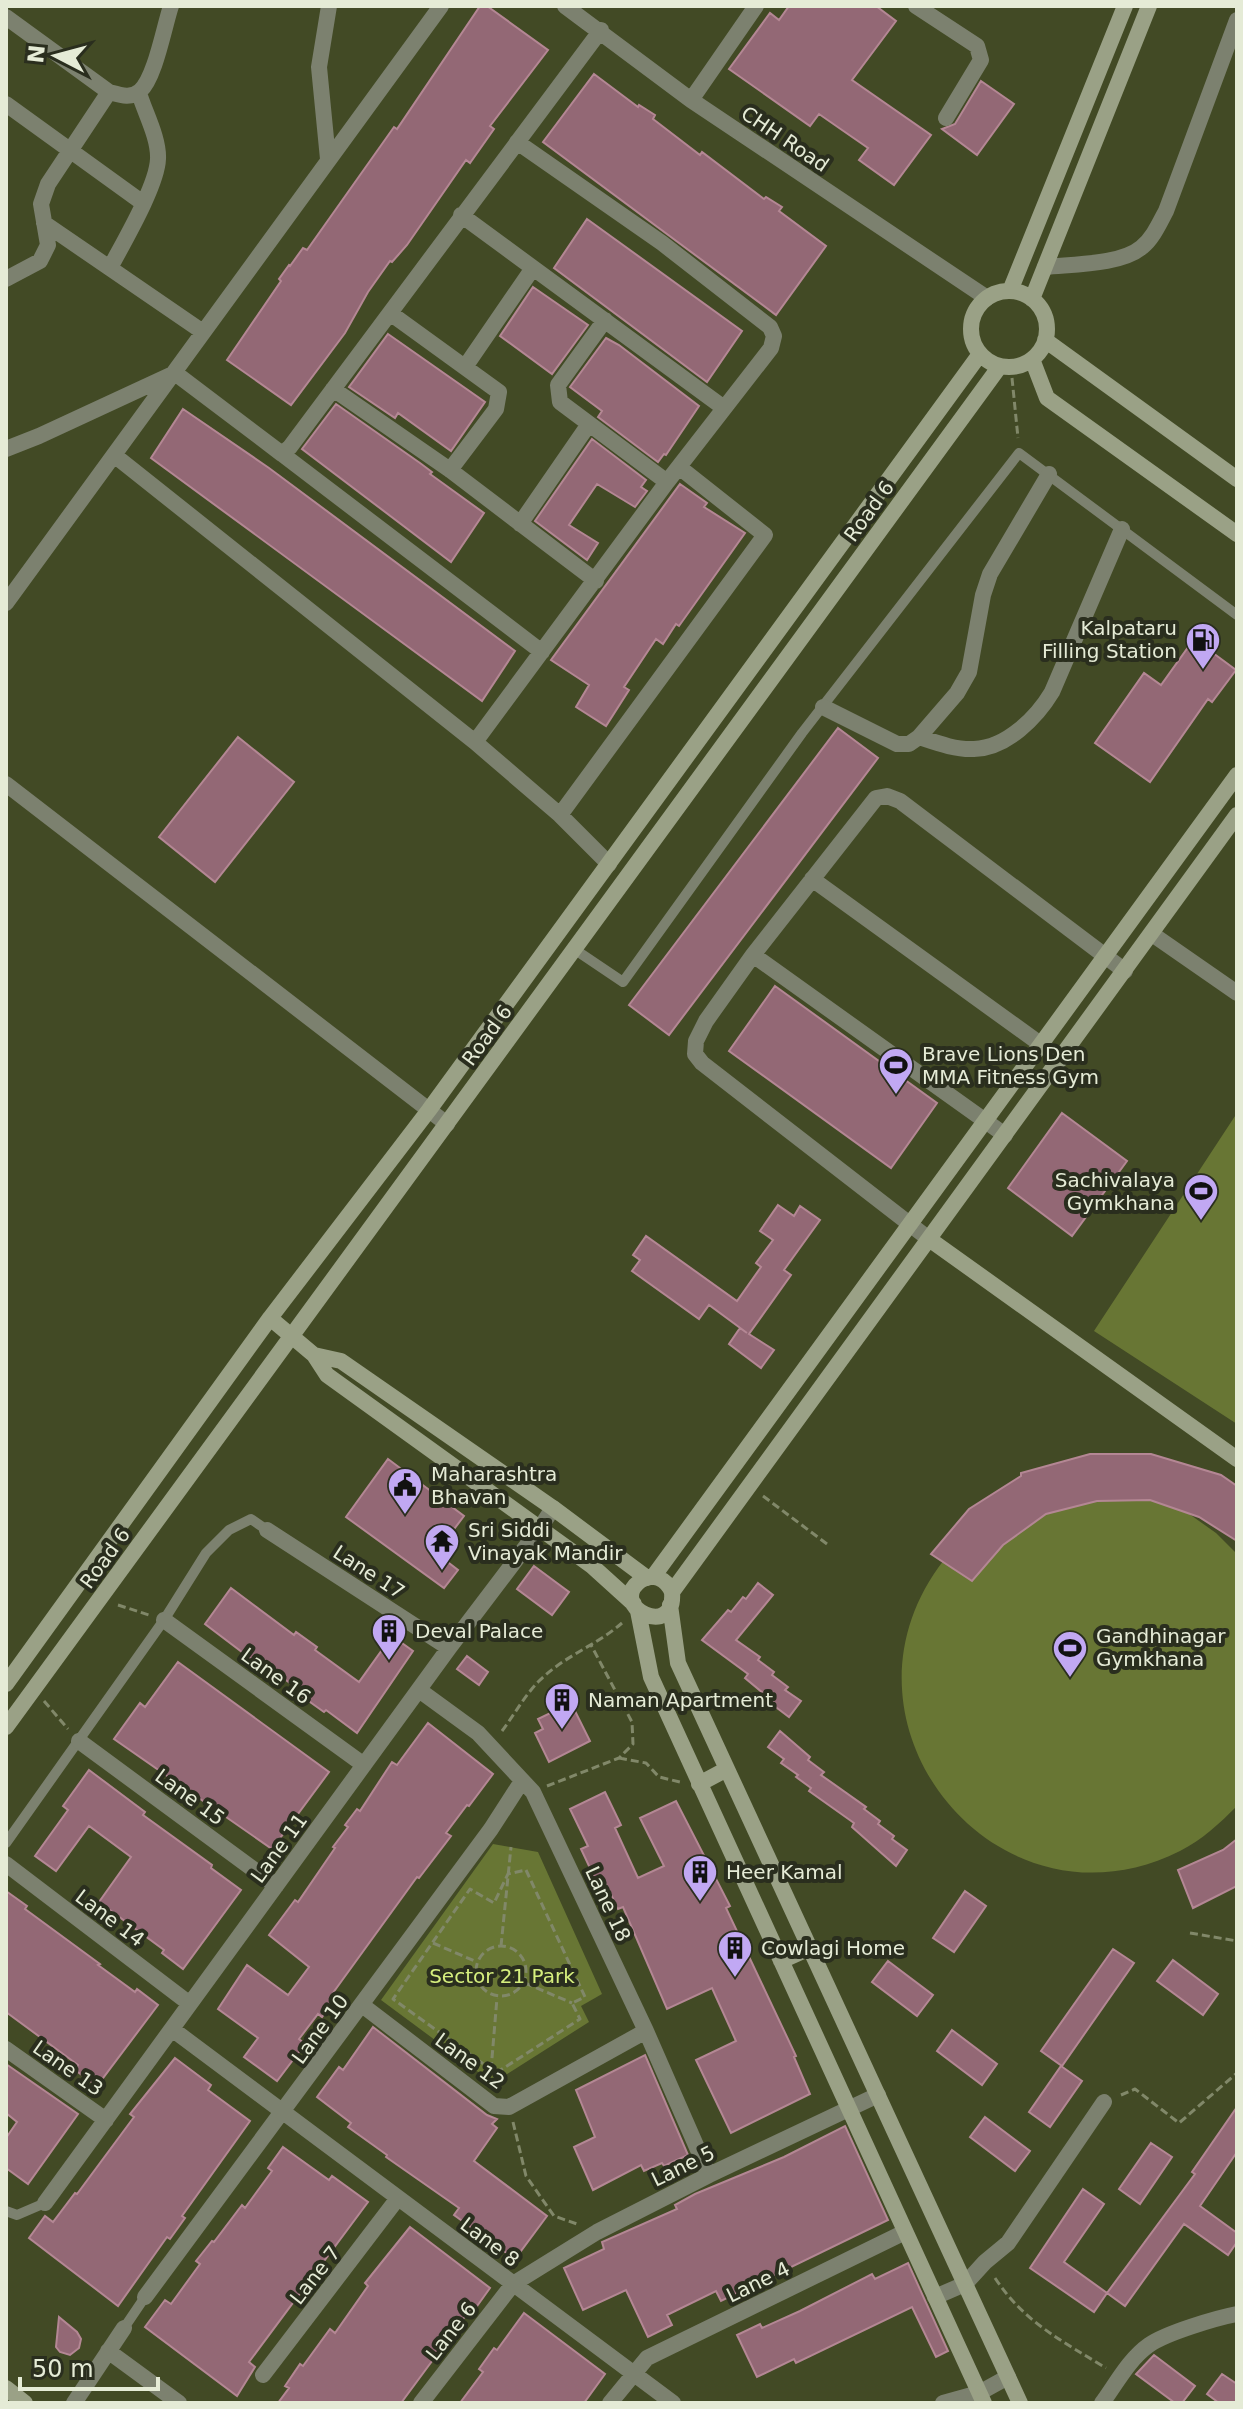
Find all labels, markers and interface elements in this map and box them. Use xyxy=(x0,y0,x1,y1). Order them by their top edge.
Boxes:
north arrow xyxy=(16,16,96,96)
text: N xyxy=(23,43,50,64)
street label: CHH Road xyxy=(737,101,833,177)
street label: Road 6 xyxy=(839,476,899,546)
place label: Kalpataru Filling Station xyxy=(1042,616,1177,663)
fuel station icon: Kalpataru Filling Station xyxy=(1184,621,1222,671)
street label: Road 6 xyxy=(457,1000,517,1070)
place label: Brave Lions Den MMA Fitness Gym xyxy=(922,1042,1099,1089)
sports icon: Brave Lions Den MMA Fitness Gym xyxy=(877,1046,915,1096)
place label: Sachivalaya Gymkhana xyxy=(1055,1168,1175,1215)
sports icon: Sachivalaya Gymkhana xyxy=(1182,1172,1220,1222)
place label: Maharashtra Bhavan xyxy=(431,1462,557,1509)
public building icon: Maharashtra Bhavan xyxy=(386,1466,424,1516)
place label: Sri Siddi Vinayak Mandir xyxy=(468,1518,623,1565)
temple icon: Sri Siddi Vinayak Mandir xyxy=(423,1522,461,1572)
street label: Road 6 xyxy=(75,1523,135,1593)
street label: Lane 17 xyxy=(329,1540,409,1604)
building icon: Deval Palace xyxy=(370,1612,408,1662)
place label: Deval Palace xyxy=(415,1619,543,1643)
place label: Gandhinagar Gymkhana xyxy=(1096,1624,1226,1671)
sports icon: Gandhinagar Gymkhana xyxy=(1051,1629,1089,1679)
street label: Lane 16 xyxy=(237,1643,315,1709)
building icon: Naman Apartment xyxy=(543,1681,581,1731)
place label: Naman Apartment xyxy=(588,1688,773,1712)
street label: Lane 15 xyxy=(151,1764,229,1830)
street label: Lane 11 xyxy=(246,1809,312,1887)
building icon: Heer Kamal xyxy=(681,1853,719,1903)
place label: Heer Kamal xyxy=(726,1860,843,1884)
street label: Lane 18 xyxy=(580,1863,636,1945)
street label: Lane 14 xyxy=(71,1884,149,1952)
building icon: Cowlagi Home xyxy=(716,1929,754,1979)
place label: Cowlagi Home xyxy=(761,1936,905,1960)
park label: Sector 21 Park xyxy=(429,1964,575,1988)
street label: Lane 10 xyxy=(287,1990,353,2068)
street label: Lane 12 xyxy=(431,2028,509,2094)
street label: Lane 13 xyxy=(28,2035,108,2101)
street label: Lane 5 xyxy=(647,2140,719,2192)
street label: Lane 8 xyxy=(456,2212,524,2272)
street label: Lane 7 xyxy=(285,2241,345,2309)
street label: Lane 4 xyxy=(722,2256,794,2308)
street label: Lane 6 xyxy=(421,2297,481,2365)
scale bar xyxy=(20,2341,158,2391)
text: 50 m xyxy=(32,2355,94,2383)

